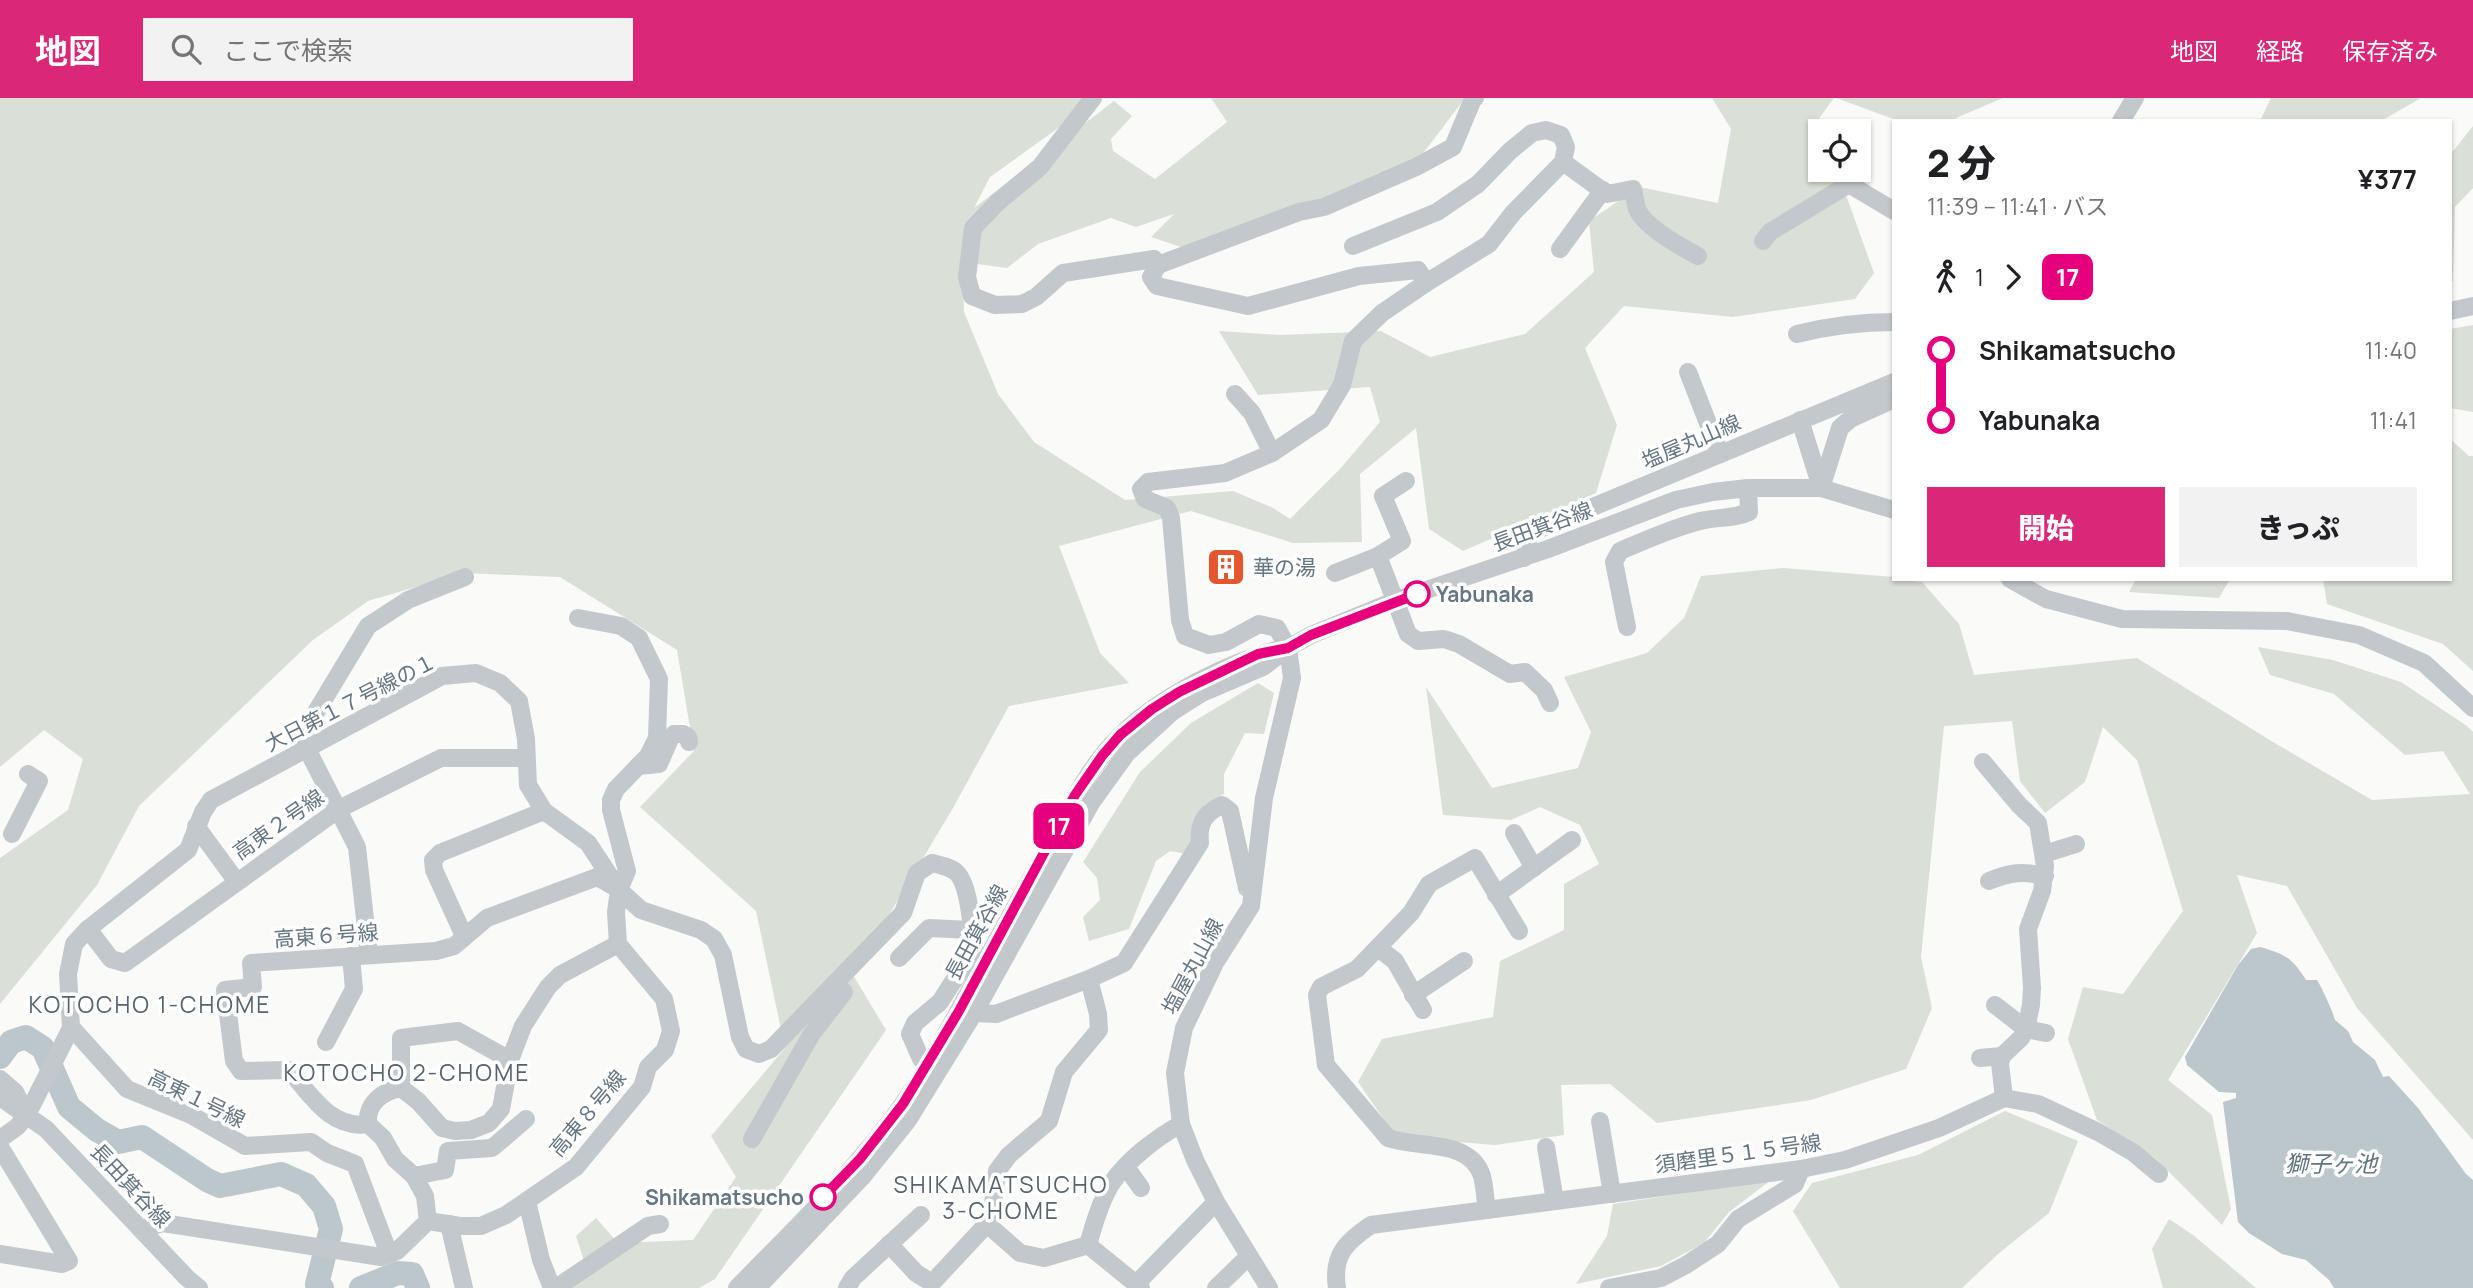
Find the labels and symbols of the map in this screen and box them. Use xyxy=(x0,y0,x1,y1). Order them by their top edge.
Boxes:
street label: 塩屋丸山線 xyxy=(1637,408,1745,474)
street label: 長田箕谷線 xyxy=(1488,495,1596,557)
building icon: 華の湯 xyxy=(1205,546,1247,588)
place label: 華の湯 xyxy=(1253,553,1316,581)
place label: Yabunaka xyxy=(1436,580,1534,608)
marker: Yabunaka xyxy=(1404,581,1430,607)
street label: 大日第１７号線の１ xyxy=(259,647,441,757)
street label: 高東２号線 xyxy=(227,782,329,866)
line badge: 17 xyxy=(1028,803,1090,849)
street label: 長田箕谷線 xyxy=(938,879,1014,985)
street label: 塩屋丸山線 xyxy=(1155,913,1229,1019)
street label: 高東６号線 xyxy=(273,917,379,953)
district label: KOTOCHO 1-CHOME xyxy=(29,988,271,1020)
district label: KOTOCHO 2-CHOME xyxy=(284,1056,530,1088)
street label: 高東１号線 xyxy=(144,1062,250,1134)
street label: 高東８号線 xyxy=(543,1064,631,1162)
street label: 須磨里５１５号線 xyxy=(1653,1127,1823,1179)
street label: 長田箕谷線 xyxy=(85,1137,177,1233)
water label: 獅子ヶ池 xyxy=(2285,1147,2379,1179)
district label: SHIKAMATSUCHO 3-CHOME xyxy=(894,1168,1108,1226)
place label: Shikamatsucho xyxy=(645,1183,804,1211)
marker: Shikamatsucho xyxy=(810,1184,836,1210)

